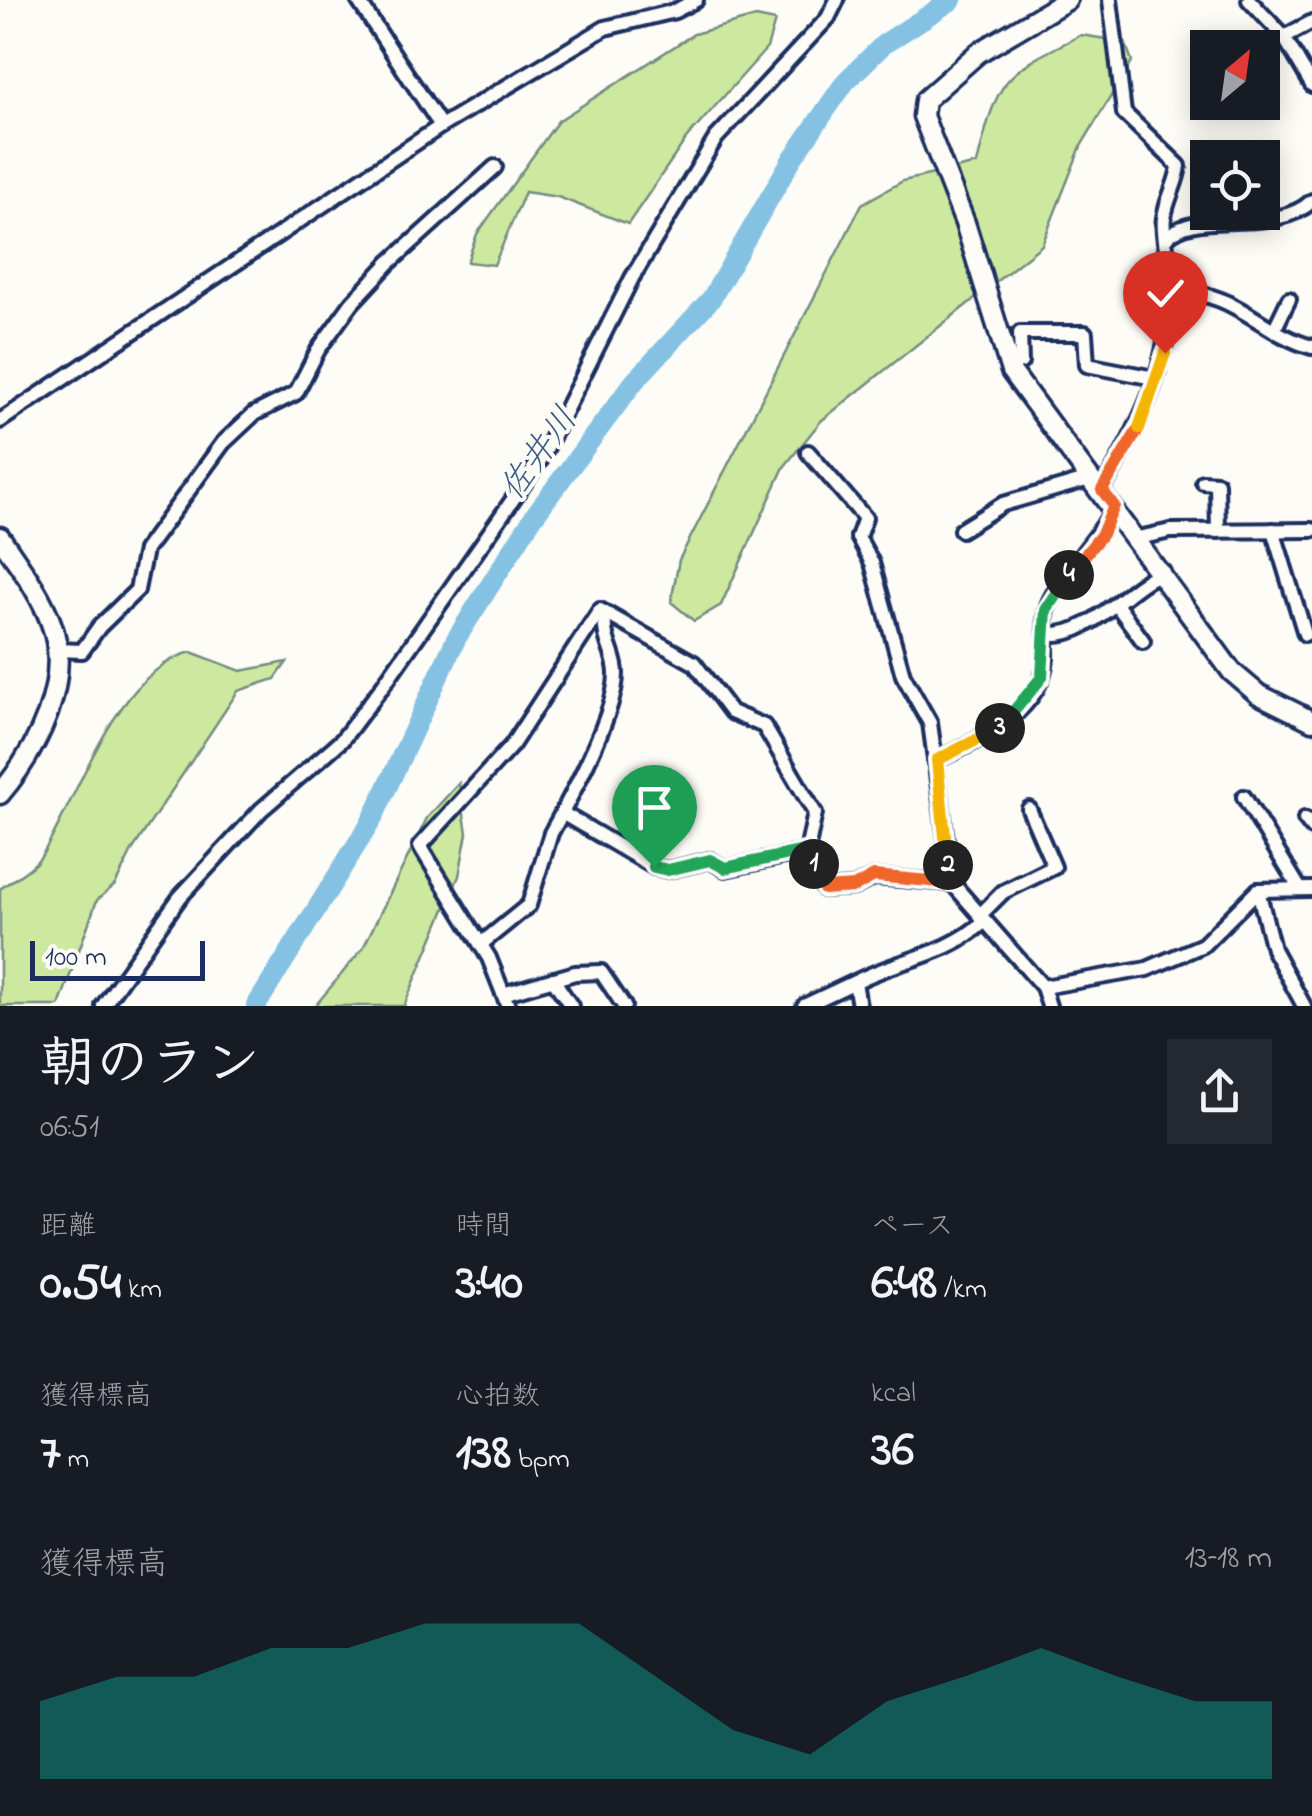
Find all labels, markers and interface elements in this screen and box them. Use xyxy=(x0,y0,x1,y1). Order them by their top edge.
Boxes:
north arrow xyxy=(1190,30,1280,120)
map controls xyxy=(1190,30,1280,230)
button: locate xyxy=(1190,140,1280,230)
pin xyxy=(1123,251,1208,354)
icon: check xyxy=(1138,266,1193,321)
water label: 佐井川 xyxy=(489,398,591,512)
pin: 4 xyxy=(1044,550,1094,600)
text: 4 xyxy=(1063,554,1075,595)
pin: 3 xyxy=(975,703,1025,753)
text: 3 xyxy=(994,707,1006,748)
pin xyxy=(612,765,697,868)
icon: arrive xyxy=(627,780,682,835)
pin: 1 xyxy=(789,839,839,889)
pin: 2 xyxy=(923,840,973,890)
text: 1 xyxy=(810,843,818,884)
text: 2 xyxy=(941,844,955,885)
scale bar xyxy=(30,936,205,980)
text: 100 m xyxy=(45,938,107,979)
text: 朝のラン xyxy=(40,1027,260,1107)
button: share xyxy=(1167,1039,1272,1144)
text: 06:51 xyxy=(40,1105,99,1152)
text: 距離 xyxy=(40,1207,96,1248)
text: 時間 xyxy=(456,1207,512,1248)
text: ペース xyxy=(871,1207,954,1248)
text: 0.54 xyxy=(40,1248,121,1321)
text: 3:40 xyxy=(456,1248,523,1321)
text: 6:48 xyxy=(871,1248,937,1321)
text: km xyxy=(121,1270,162,1311)
text: /km xyxy=(937,1270,987,1311)
text: kcal xyxy=(871,1374,916,1415)
text: 獲得標高 xyxy=(40,1377,152,1418)
text: 心拍数 xyxy=(456,1377,540,1418)
text: 36 xyxy=(871,1415,914,1488)
text: 7 xyxy=(40,1418,61,1491)
text: 138 xyxy=(456,1418,511,1491)
text: m xyxy=(61,1440,89,1481)
text: bpm xyxy=(511,1440,570,1481)
text: 13–18 m xyxy=(1184,1536,1272,1583)
text: 獲得標高 xyxy=(40,1542,168,1589)

